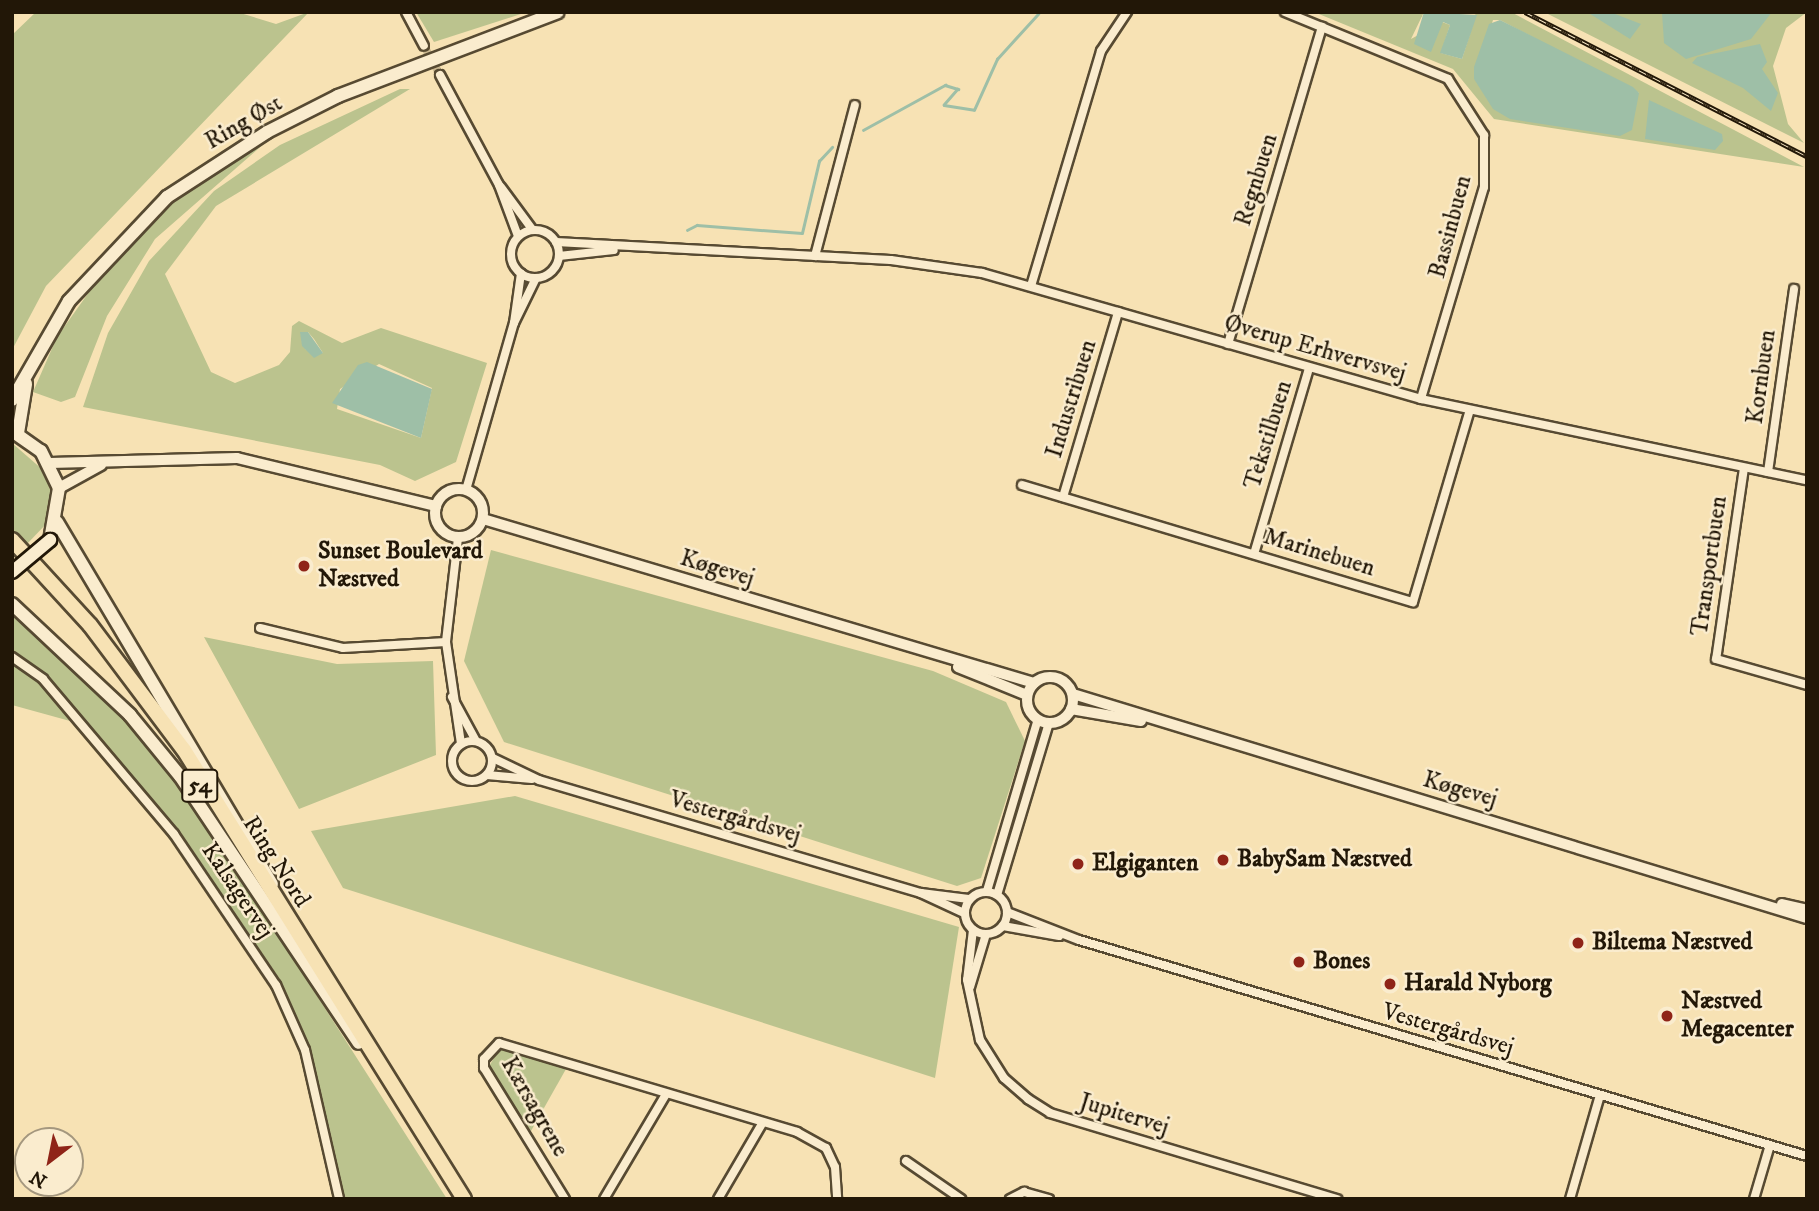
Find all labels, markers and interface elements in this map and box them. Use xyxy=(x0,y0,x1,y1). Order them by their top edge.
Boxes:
street label: Ring Øst xyxy=(200,89,288,157)
street label: Regnbuen xyxy=(1229,130,1285,230)
street label: Bassinbuen xyxy=(1423,172,1479,282)
street label: Øverup Erhvervsvej xyxy=(1221,309,1409,389)
street label: Kornbuen xyxy=(1741,328,1783,426)
street label: Industribuen xyxy=(1040,336,1104,462)
street label: Tekstilbuen xyxy=(1239,377,1299,493)
street label: Transportbuen xyxy=(1686,494,1734,638)
street label: Marinebuen xyxy=(1260,522,1378,584)
place label: Sunset Boulevard Næstved xyxy=(318,538,483,594)
street label: Køgevej xyxy=(676,544,758,594)
marker: Sunset Boulevard Næstved xyxy=(296,558,312,574)
road number: 54 xyxy=(181,766,219,806)
street label: Køgevej xyxy=(1419,766,1501,814)
street label: Vestergårdsvej xyxy=(666,786,804,850)
street label: Ring Nord xyxy=(236,811,316,913)
street label: Kalsagervej xyxy=(194,838,280,944)
place label: BabySam Næstved xyxy=(1237,846,1412,874)
place label: Elgiganten xyxy=(1092,850,1199,878)
marker: BabySam Næstved xyxy=(1215,852,1231,868)
marker: Elgiganten xyxy=(1070,856,1086,872)
place label: Biltema Næstved xyxy=(1592,929,1752,957)
marker: Biltema Næstved xyxy=(1570,935,1586,951)
place label: Bones xyxy=(1313,948,1370,976)
marker: Bones xyxy=(1291,954,1307,970)
place label: Harald Nyborg xyxy=(1404,970,1552,998)
marker: Harald Nyborg xyxy=(1382,976,1398,992)
place label: Næstved Megacenter xyxy=(1681,988,1794,1044)
street label: Vestergårdsvej xyxy=(1379,998,1517,1062)
marker: Næstved Megacenter xyxy=(1659,1008,1675,1024)
street label: Kærsagrene xyxy=(494,1052,574,1162)
street label: Jupitervej xyxy=(1076,1088,1172,1142)
north arrow xyxy=(14,1127,84,1197)
text: N xyxy=(26,1165,51,1192)

